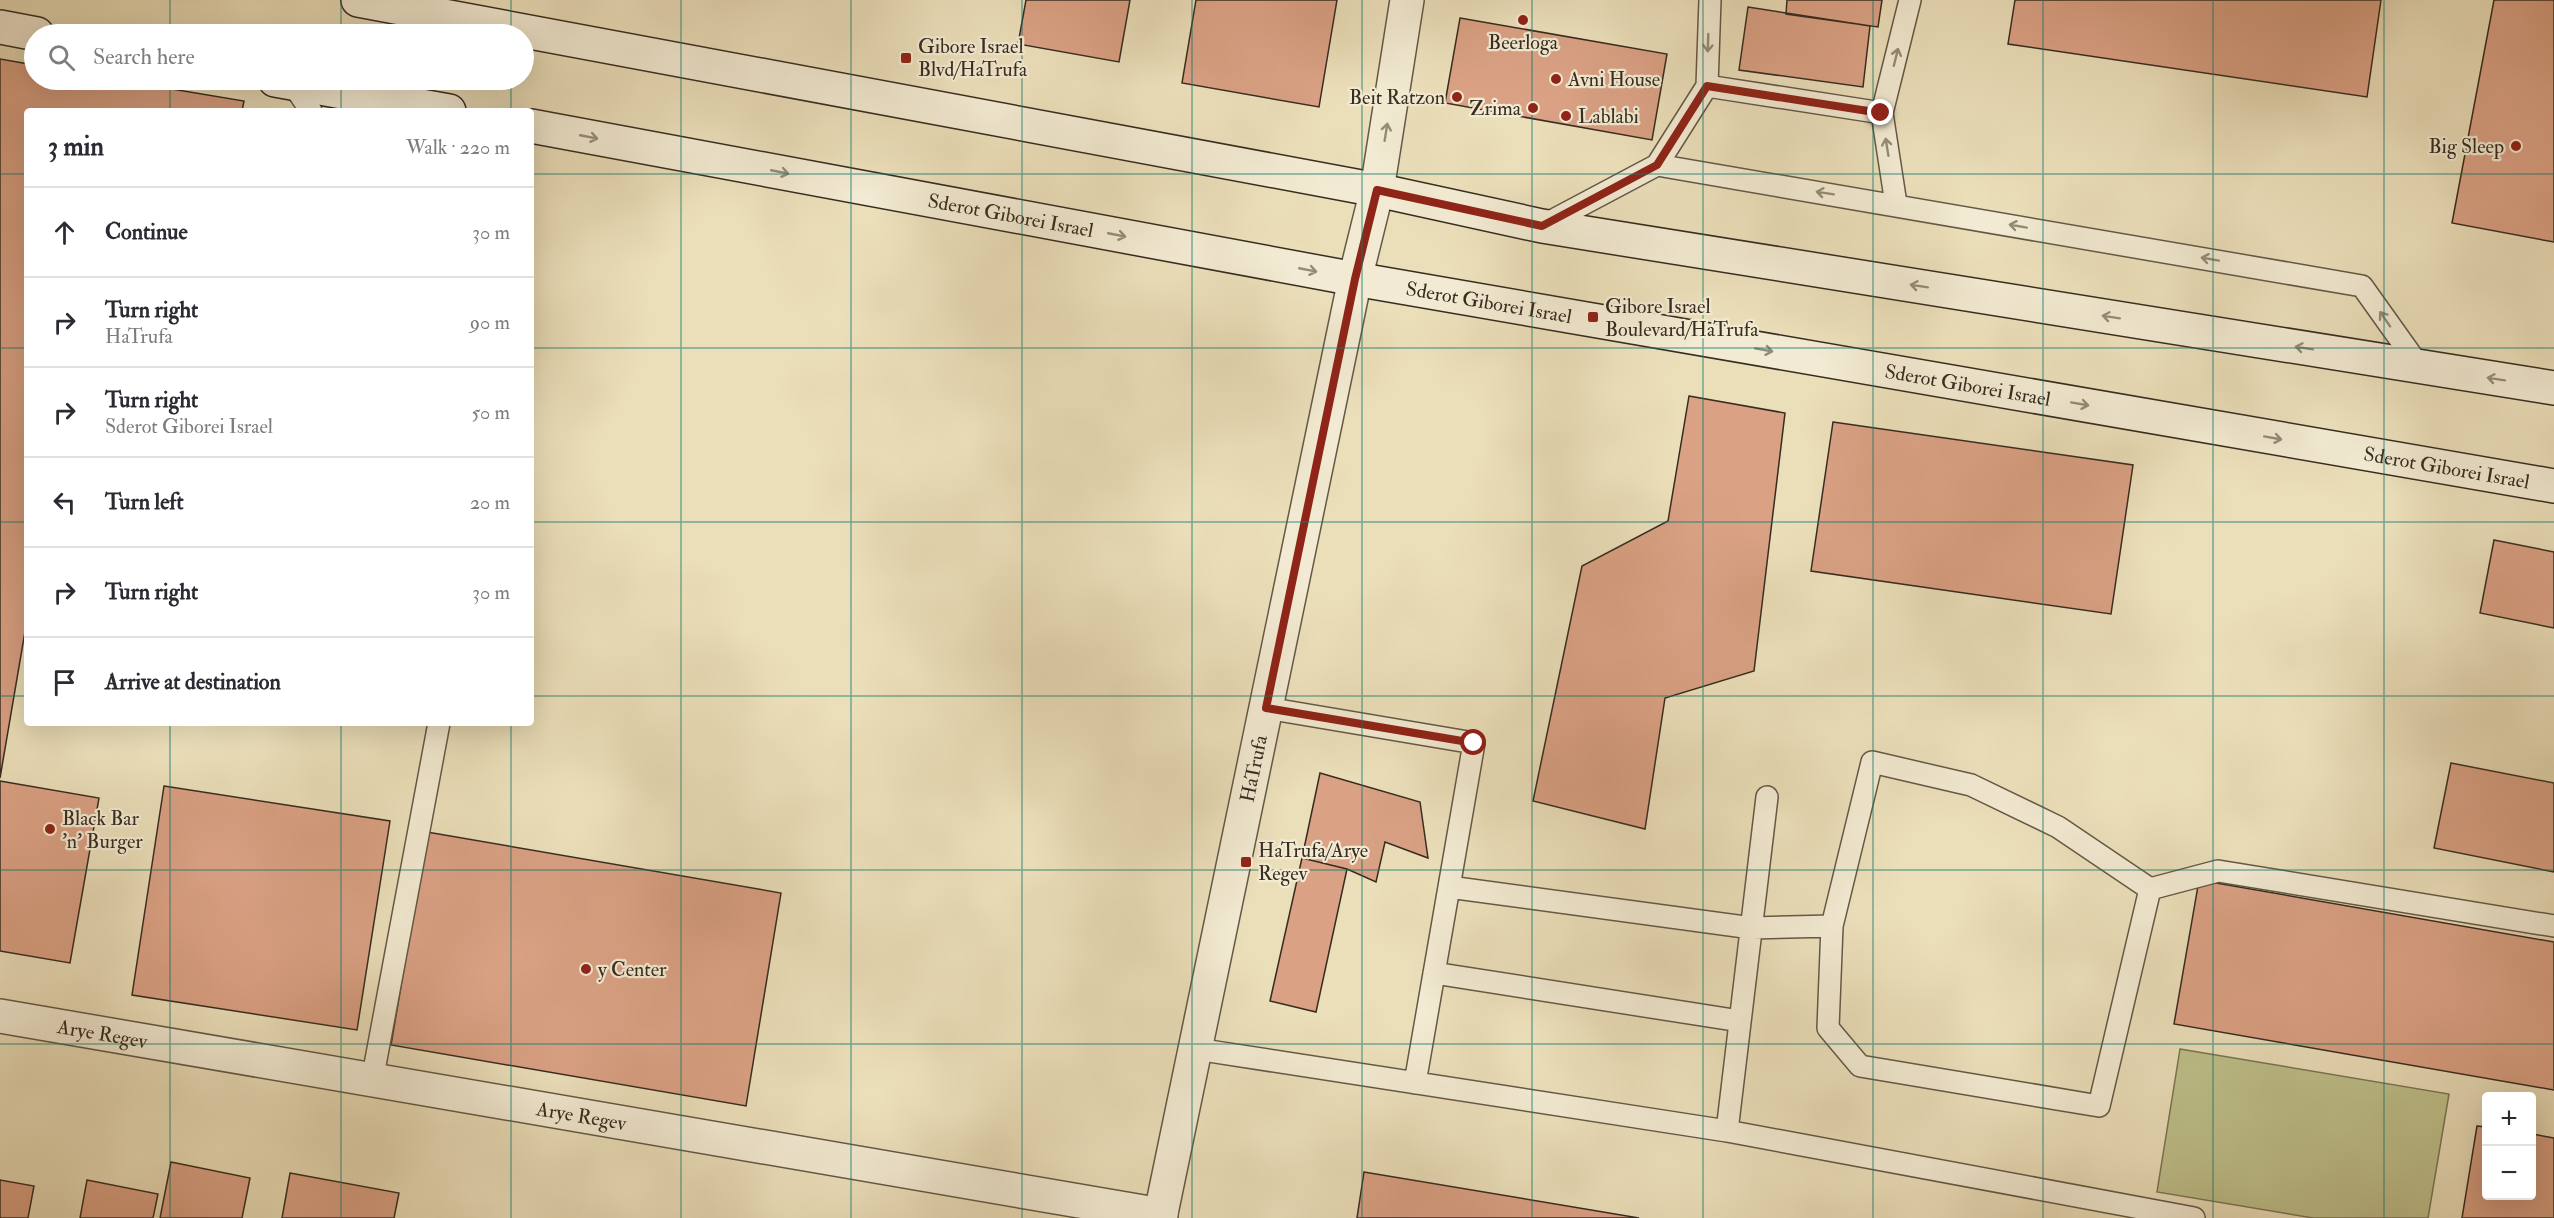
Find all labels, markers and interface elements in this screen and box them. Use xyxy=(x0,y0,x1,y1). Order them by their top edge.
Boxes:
marker: Beerloga xyxy=(1516,13,1530,27)
search box xyxy=(24,24,534,90)
place label: Beerloga xyxy=(1488,30,1559,55)
one-way arrow xyxy=(1703,32,1714,52)
place label: Gibore Israel Blvd/HaTrufa xyxy=(918,34,1028,82)
icon: search xyxy=(45,41,78,74)
text: Search here xyxy=(93,43,195,71)
one-way arrow xyxy=(1890,47,1902,66)
marker: Gibore Israel Blvd/HaTrufa xyxy=(899,51,913,65)
place label: Avni House xyxy=(1567,67,1660,92)
marker: Avni House xyxy=(1549,72,1563,86)
place label: Beit Ratzon xyxy=(1349,85,1445,110)
marker: Beit Ratzon xyxy=(1450,90,1464,104)
place label: Zrima xyxy=(1469,96,1522,121)
route end xyxy=(1867,99,1893,125)
marker: Zrima xyxy=(1526,101,1540,115)
place label: Lablabi xyxy=(1578,104,1639,129)
marker: Lablabi xyxy=(1559,109,1573,123)
one-way arrow xyxy=(1381,123,1392,142)
text: 3 min xyxy=(48,131,104,163)
one-way arrow xyxy=(578,132,598,143)
place label: Big Sleep xyxy=(2429,134,2504,160)
text: Walk · 220 m xyxy=(406,135,510,160)
one-way arrow xyxy=(1881,137,1892,157)
marker: Big Sleep xyxy=(2509,139,2523,153)
one-way arrow xyxy=(770,167,790,178)
street label: Sderot Giborei Israel xyxy=(926,187,1096,243)
one-way arrow xyxy=(1816,187,1836,198)
icon: ahead xyxy=(48,216,81,249)
text: Continue xyxy=(105,218,188,246)
text: 30 m xyxy=(472,220,510,245)
one-way arrow xyxy=(2008,220,2028,231)
one-way arrow xyxy=(1106,230,1126,241)
one-way arrow xyxy=(2200,253,2220,264)
one-way arrow xyxy=(1298,265,1318,276)
street label: Sderot Giborei Israel xyxy=(1404,276,1574,329)
one-way arrow xyxy=(1909,281,1929,292)
place label: Gibore Israel Boulevard/HaTrufa xyxy=(1605,294,1759,342)
text: Turn right xyxy=(105,296,198,324)
icon: right xyxy=(48,306,81,339)
text: 90 m xyxy=(470,310,510,335)
marker: Gibore Israel Boulevard/HaTrufa xyxy=(1586,310,1600,324)
one-way arrow xyxy=(2102,311,2122,322)
one-way arrow xyxy=(2379,311,2391,327)
text: HaTrufa xyxy=(105,324,173,349)
one-way arrow xyxy=(2294,342,2314,353)
one-way arrow xyxy=(1754,344,1774,355)
street label: Sderot Giborei Israel xyxy=(1883,358,2053,411)
one-way arrow xyxy=(2487,373,2507,384)
text: Turn right xyxy=(105,386,198,414)
icon: right xyxy=(48,396,81,429)
one-way arrow xyxy=(2070,399,2090,410)
text: 50 m xyxy=(471,400,510,425)
text: Sderot Giborei Israel xyxy=(105,414,273,439)
one-way arrow xyxy=(2262,432,2282,443)
street label: Sderot Giborei Israel xyxy=(2362,441,2532,494)
icon: left xyxy=(48,486,81,519)
text: Turn left xyxy=(105,488,184,516)
text: 20 m xyxy=(470,490,510,515)
icon: right xyxy=(48,576,81,609)
text: Turn right xyxy=(105,578,198,606)
text: 30 m xyxy=(472,580,510,605)
icon: arrive xyxy=(48,666,81,699)
text: Arrive at destination xyxy=(105,668,281,696)
route start xyxy=(1460,729,1486,755)
street label: HaTrufa xyxy=(1234,732,1273,804)
place label: Black Bar 'n' Burger xyxy=(62,806,143,854)
marker: Black Bar 'n' Burger xyxy=(43,822,57,836)
place label: HaTrufa/Arye Regev xyxy=(1258,838,1368,886)
marker: HaTrufa/Arye Regev xyxy=(1239,855,1253,869)
place label: y Center xyxy=(598,957,667,982)
marker: y Center xyxy=(579,962,593,976)
street label: Arye Regev xyxy=(55,1013,150,1054)
map controls xyxy=(2482,1092,2536,1200)
button: + xyxy=(2482,1092,2536,1146)
street label: Arye Regev xyxy=(534,1096,629,1136)
button: − xyxy=(2482,1146,2536,1200)

